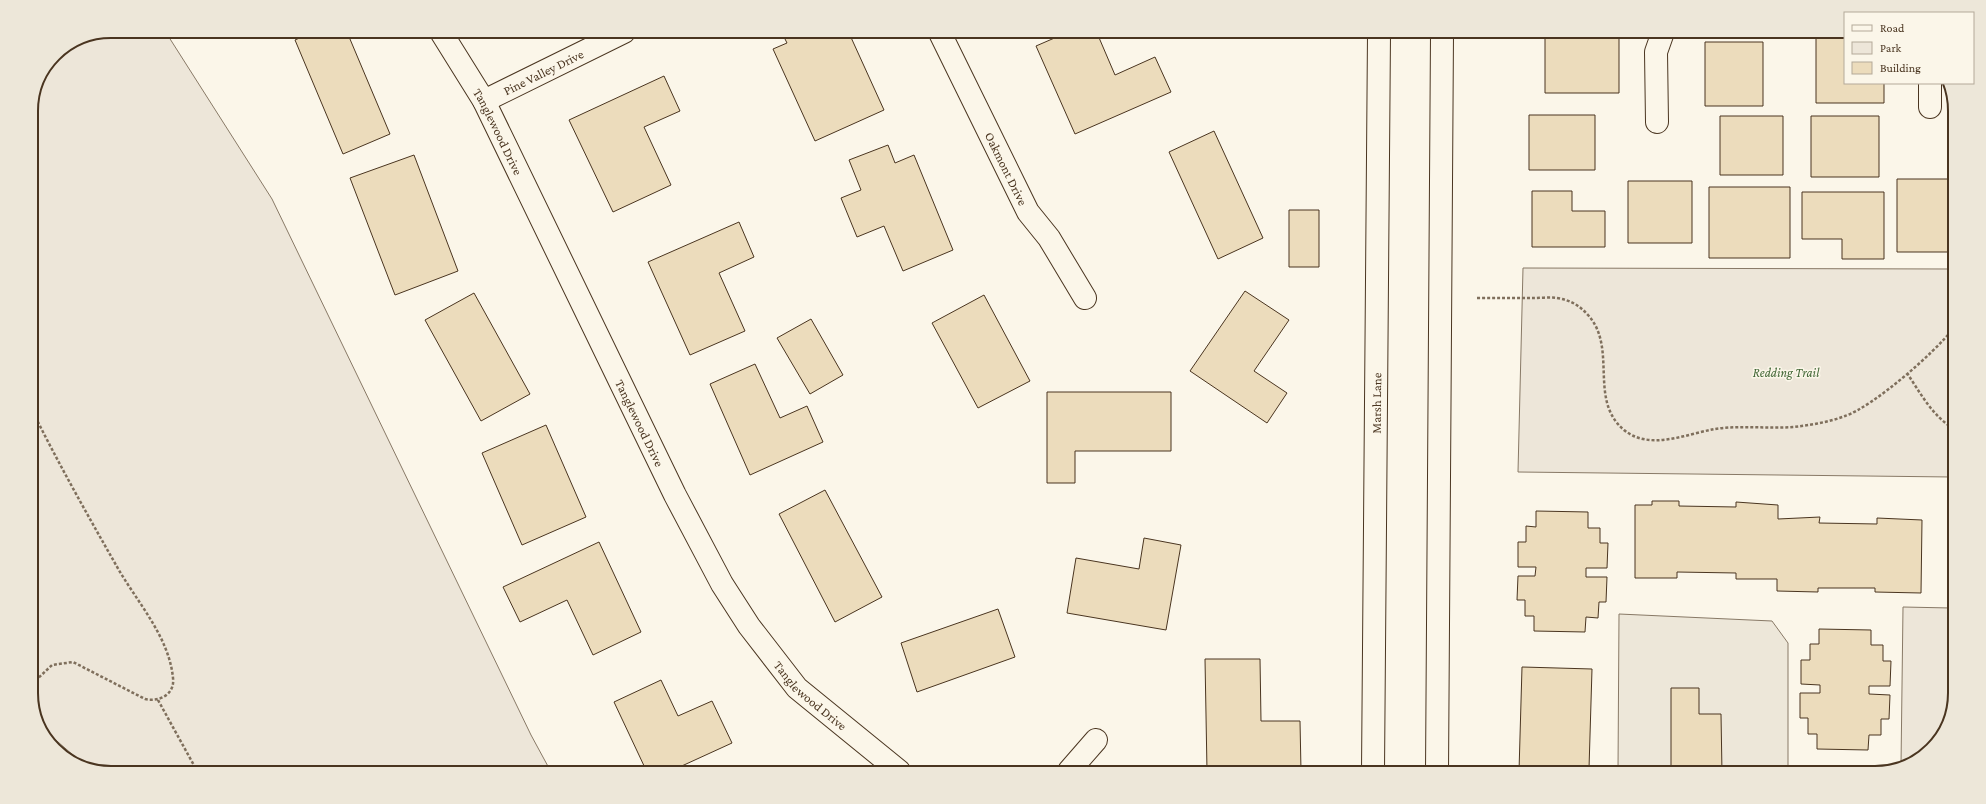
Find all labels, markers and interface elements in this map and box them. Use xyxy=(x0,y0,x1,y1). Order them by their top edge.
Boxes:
legend xyxy=(1844,12,1974,84)
text: Road xyxy=(1880,21,1905,35)
text: Park xyxy=(1880,41,1902,55)
street label: Pine Valley Drive xyxy=(501,46,586,98)
text: Building xyxy=(1880,61,1921,75)
street label: Tanglewood Drive xyxy=(470,85,526,178)
street label: Oakmont Drive xyxy=(982,129,1031,208)
park label: Redding Trail xyxy=(1753,365,1820,380)
street label: Marsh Lane xyxy=(1368,372,1384,434)
street label: Tanglewood Drive xyxy=(613,377,668,469)
street label: Tanglewood Drive xyxy=(771,658,850,733)

